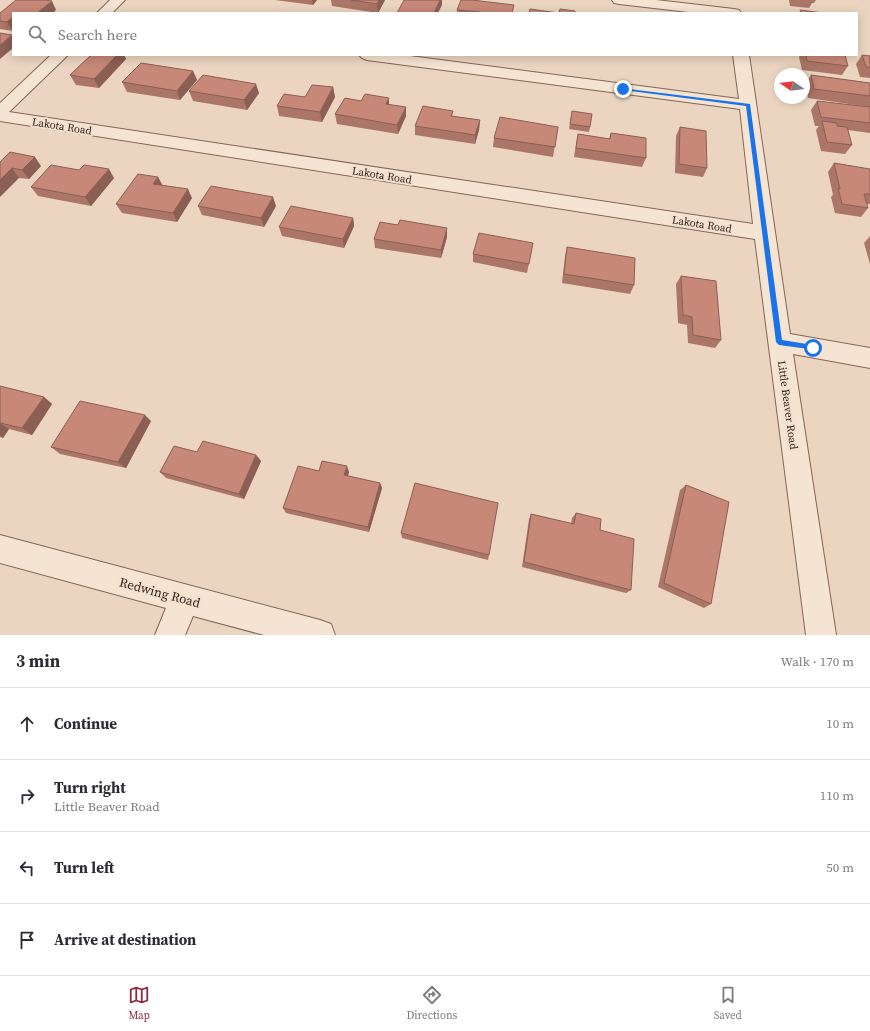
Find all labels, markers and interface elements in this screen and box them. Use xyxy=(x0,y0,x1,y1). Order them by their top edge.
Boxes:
search box xyxy=(12,12,858,56)
icon: search xyxy=(26,23,48,45)
text: Search here xyxy=(58,24,137,45)
north arrow xyxy=(774,68,810,104)
route end xyxy=(614,80,632,98)
street label: Lakota Road xyxy=(31,114,94,139)
street label: Lakota Road xyxy=(351,163,414,188)
street label: Lakota Road xyxy=(671,212,734,237)
route start xyxy=(804,339,822,357)
street label: Little Beaver Road xyxy=(774,360,801,451)
street label: Redwing Road xyxy=(118,574,203,612)
text: 3 min xyxy=(16,649,60,673)
text: Walk · 170 m xyxy=(781,653,854,670)
icon: ahead xyxy=(16,713,38,735)
text: Continue xyxy=(54,713,117,734)
text: 10 m xyxy=(826,715,854,732)
text: Turn right xyxy=(54,777,126,798)
icon: right xyxy=(16,785,38,807)
text: 110 m xyxy=(820,787,854,804)
text: Little Beaver Road xyxy=(54,798,160,815)
icon: left xyxy=(16,857,38,879)
text: Turn left xyxy=(54,857,114,878)
text: 50 m xyxy=(826,859,854,876)
icon: arrive xyxy=(16,929,38,951)
text: Arrive at destination xyxy=(54,929,196,950)
tab: Map xyxy=(128,984,150,1023)
tab: Directions xyxy=(406,984,457,1023)
tab: Saved xyxy=(714,984,742,1023)

